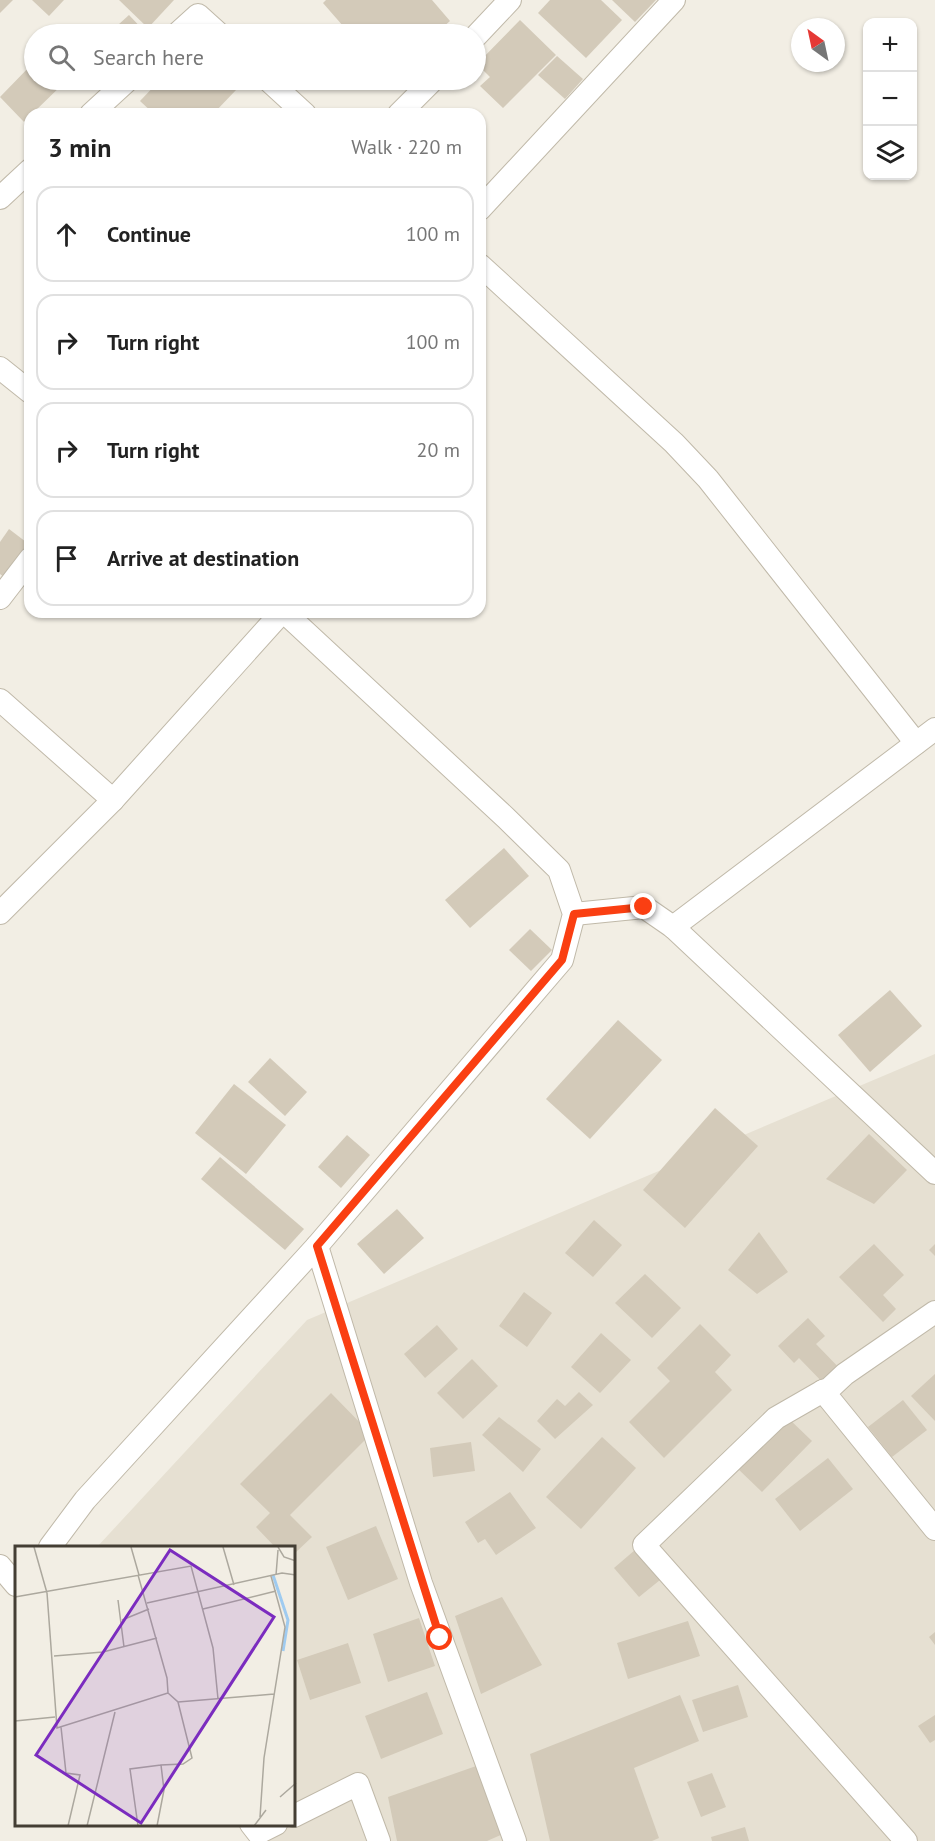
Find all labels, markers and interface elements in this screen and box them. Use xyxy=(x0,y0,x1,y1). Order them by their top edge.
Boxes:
north arrow xyxy=(791,18,845,72)
map controls xyxy=(863,18,917,180)
button: + xyxy=(863,18,917,72)
search box xyxy=(24,24,486,90)
icon: search xyxy=(45,41,78,74)
text: Search here xyxy=(93,43,204,71)
button: − xyxy=(863,72,917,126)
button: layers xyxy=(863,126,917,180)
text: 3 min xyxy=(48,131,111,164)
text: Walk · 220 m xyxy=(351,134,462,160)
icon: ahead xyxy=(50,218,83,251)
text: Continue xyxy=(107,220,191,248)
text: 100 m xyxy=(406,221,460,247)
icon: right xyxy=(50,326,83,359)
text: Turn right xyxy=(107,328,199,356)
text: 100 m xyxy=(406,329,460,355)
icon: right xyxy=(50,434,83,467)
text: Turn right xyxy=(107,436,199,464)
text: 20 m xyxy=(417,437,460,463)
icon: arrive xyxy=(50,542,83,575)
text: Arrive at destination xyxy=(107,544,299,572)
route end xyxy=(630,893,656,919)
inset map xyxy=(15,1546,296,1826)
route start xyxy=(426,1624,452,1650)

